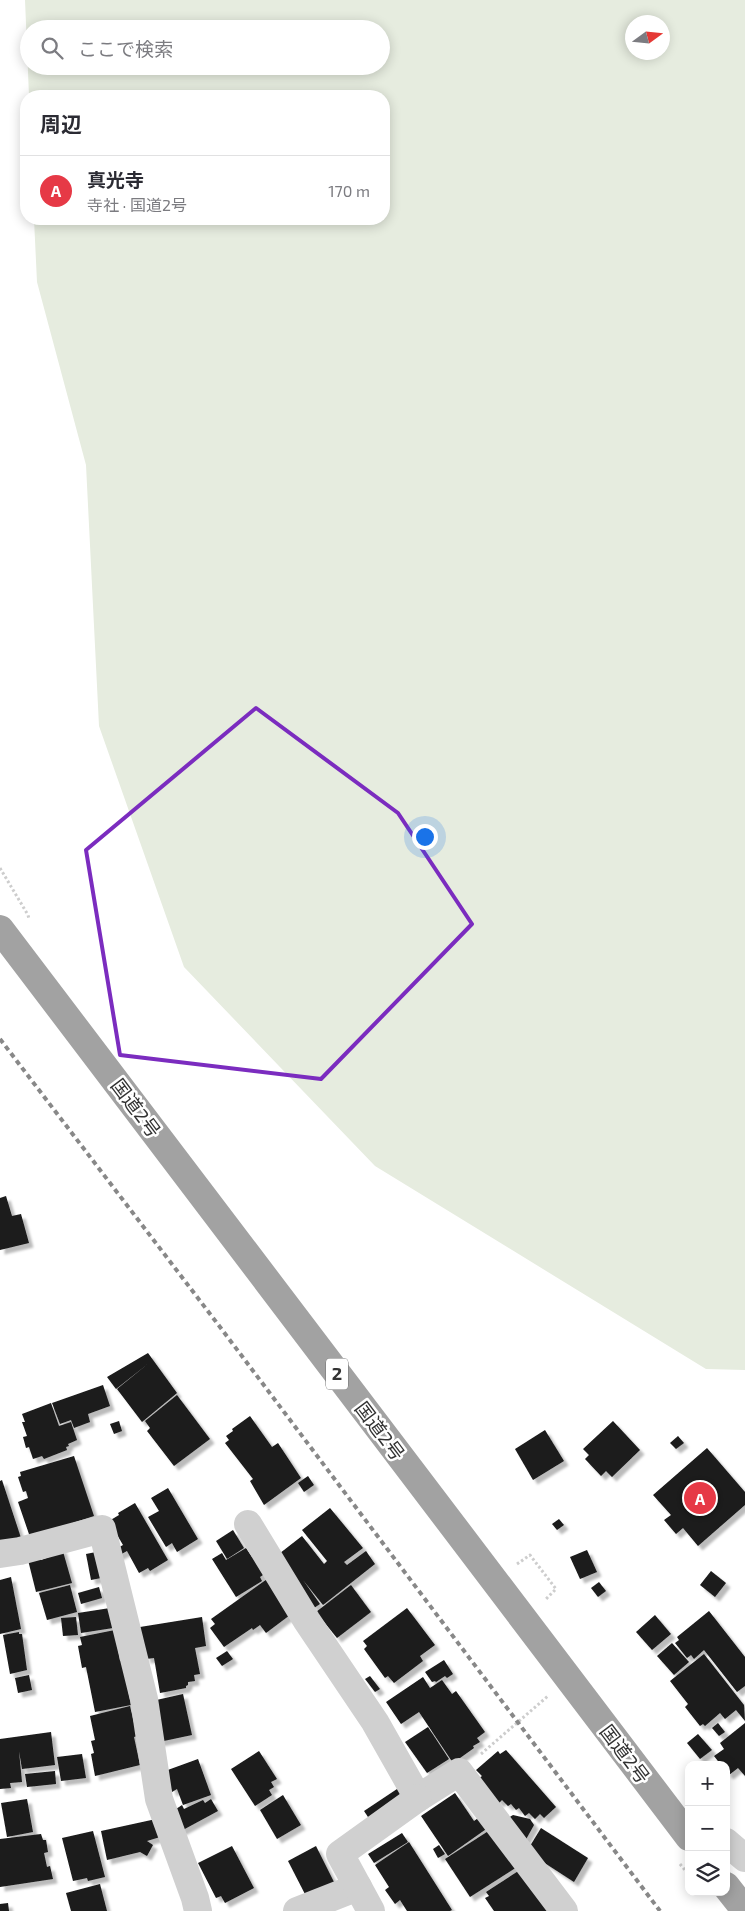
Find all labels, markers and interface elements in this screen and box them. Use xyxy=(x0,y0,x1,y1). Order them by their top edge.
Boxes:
north arrow xyxy=(625,15,670,60)
search box xyxy=(20,20,390,75)
icon: search xyxy=(38,34,66,62)
text: ここで検索 xyxy=(78,37,173,60)
text: 周辺 xyxy=(40,111,82,136)
text: 真光寺 xyxy=(87,168,144,191)
text: A xyxy=(51,181,61,200)
text: 170 m xyxy=(328,181,370,200)
text: 寺社 · 国道2号 xyxy=(87,195,187,214)
your location xyxy=(412,824,438,850)
street label: 国道2号 xyxy=(107,1074,166,1142)
road number: 2 xyxy=(326,1358,348,1390)
street label: 国道2号 xyxy=(351,1397,410,1465)
pin: A xyxy=(684,1479,716,1517)
street label: 国道2号 xyxy=(596,1720,655,1788)
map controls xyxy=(685,1761,730,1896)
button: + xyxy=(685,1761,730,1806)
button: − xyxy=(685,1806,730,1851)
button: layers xyxy=(685,1851,730,1896)

